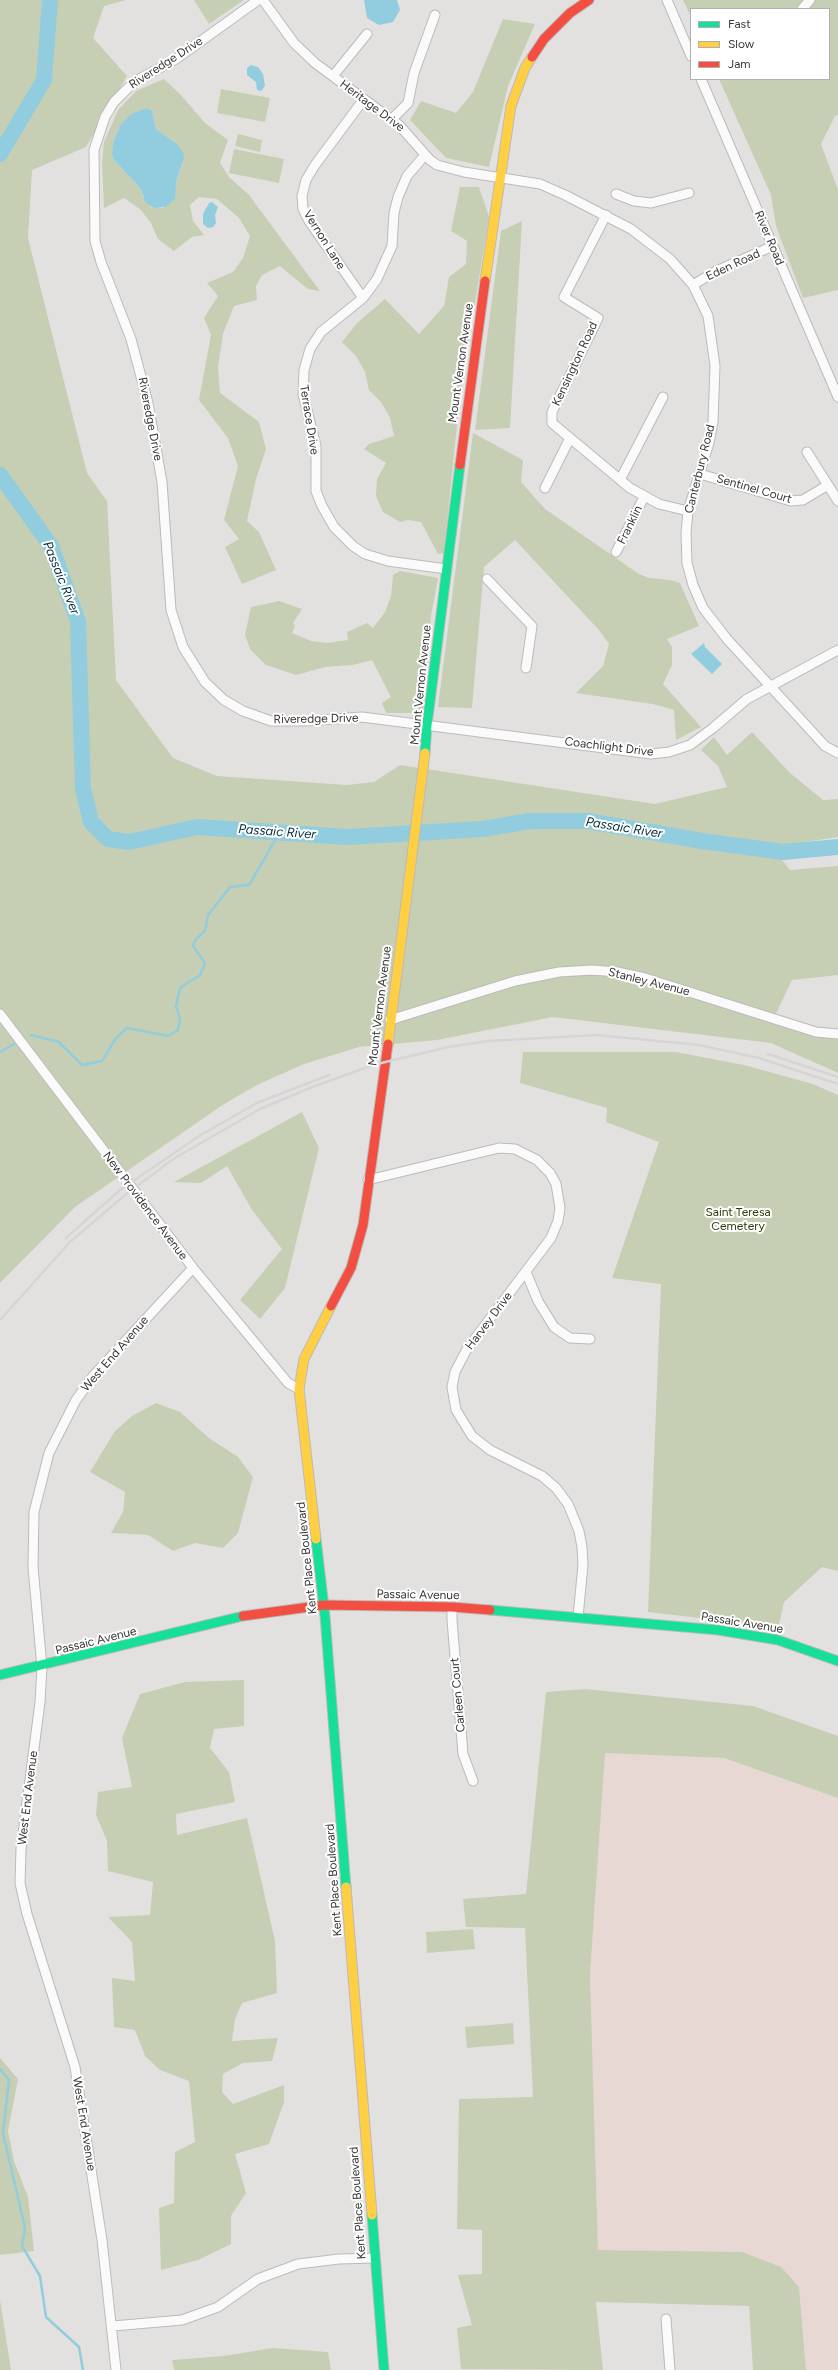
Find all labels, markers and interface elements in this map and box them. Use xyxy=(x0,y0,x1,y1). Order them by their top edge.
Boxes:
legend xyxy=(690,8,830,80)
text: Fast xyxy=(728,17,751,31)
street label: Riveredge Drive xyxy=(126,34,206,92)
text: Slow xyxy=(728,37,754,51)
text: Jam xyxy=(728,57,751,71)
street label: Heritage Drive xyxy=(337,77,407,135)
street label: Vernon Lane xyxy=(300,208,348,272)
street label: River Road xyxy=(751,209,787,267)
street label: Eden Road xyxy=(704,246,762,284)
street label: Mount Vernon Avenue xyxy=(445,302,477,424)
street label: Kensington Road xyxy=(549,320,601,408)
street label: Riveredge Drive xyxy=(135,376,165,462)
street label: Terrace Drive xyxy=(296,384,322,456)
street label: Canterbury Road xyxy=(682,423,718,515)
street label: Sentinel Court xyxy=(715,471,793,507)
street label: Franklin xyxy=(614,503,646,547)
water label: Passaic River xyxy=(39,539,83,617)
street label: Mount Vernon Avenue xyxy=(408,624,434,746)
street label: Riveredge Drive xyxy=(273,711,359,727)
street label: Coachlight Drive xyxy=(564,734,654,760)
water label: Passaic River xyxy=(585,814,663,842)
water label: Passaic River xyxy=(238,822,316,842)
street label: Mount Vernon Avenue xyxy=(366,945,394,1067)
street label: Stanley Avenue xyxy=(607,965,691,999)
street label: New Providence Avenue xyxy=(100,1149,190,1263)
park label: Saint Teresa Cemetery xyxy=(705,1205,771,1233)
street label: Harvey Drive xyxy=(463,1289,515,1353)
street label: West End Avenue xyxy=(78,1313,152,1395)
street label: Kent Place Boulevard xyxy=(294,1501,320,1615)
street label: Passaic Avenue xyxy=(376,1587,460,1603)
street label: Passaic Avenue xyxy=(700,1609,784,1637)
street label: Passaic Avenue xyxy=(54,1624,138,1658)
street label: Carleen Court xyxy=(448,1657,468,1733)
street label: West End Avenue xyxy=(15,1750,41,1846)
street label: Kent Place Boulevard xyxy=(323,1823,345,1937)
street label: West End Avenue xyxy=(69,2076,99,2172)
street label: Kent Place Boulevard xyxy=(347,2146,369,2260)

